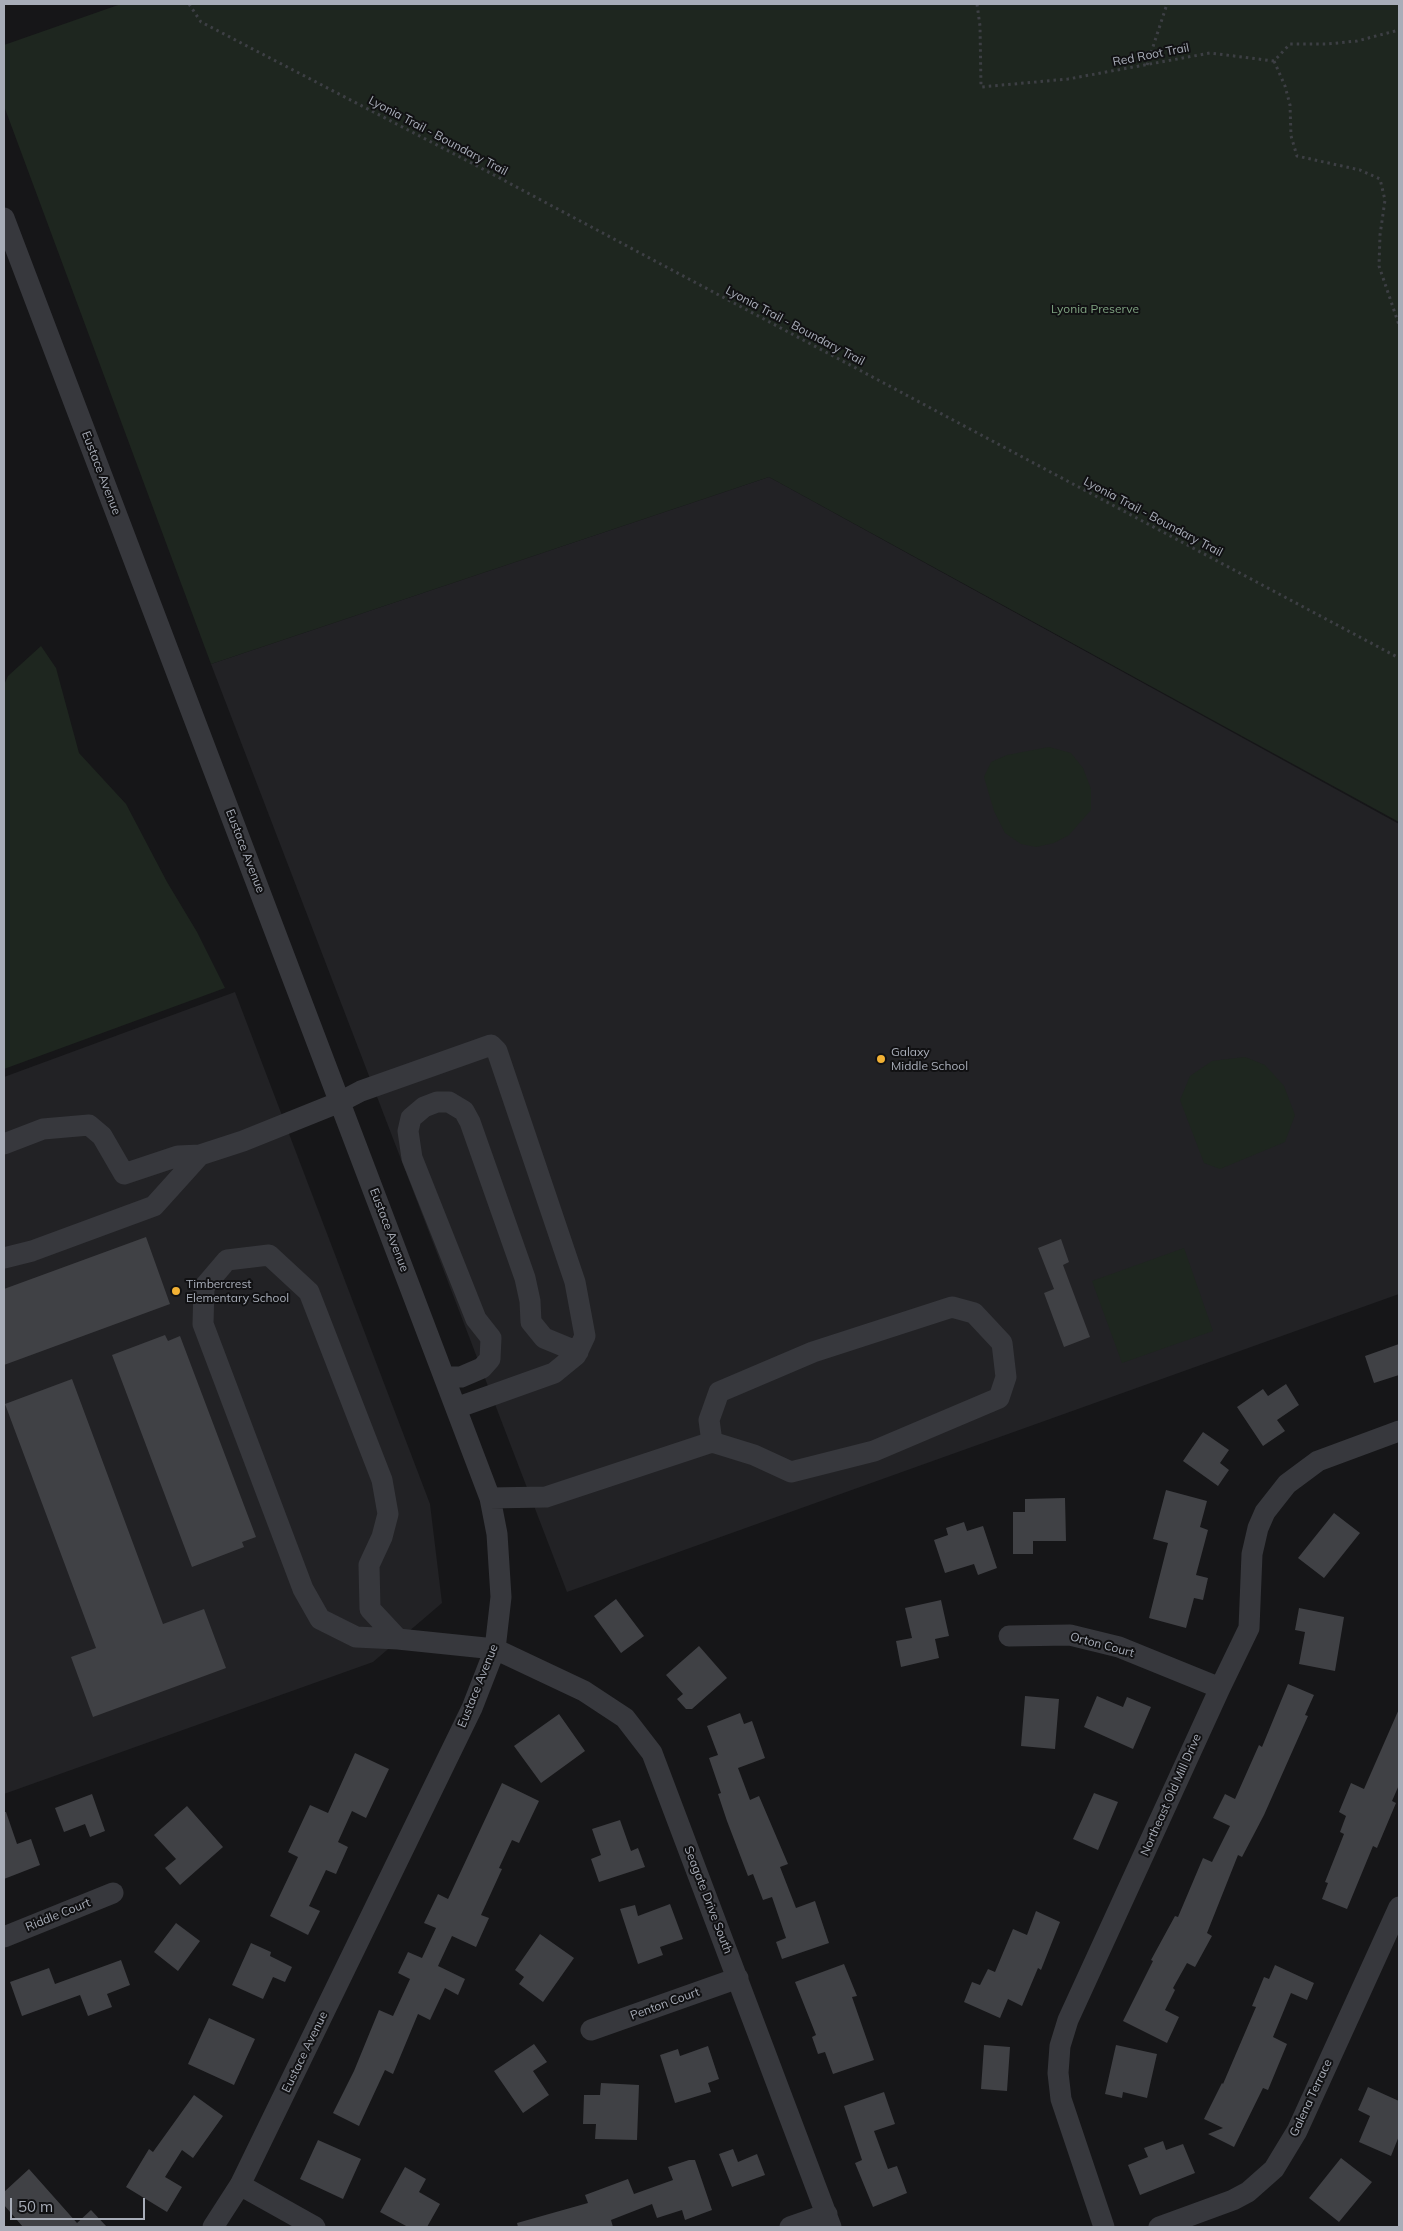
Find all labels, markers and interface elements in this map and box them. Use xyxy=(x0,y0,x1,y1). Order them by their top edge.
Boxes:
street label: Red Root Trail xyxy=(1111,41,1191,69)
street label: Lyonia Trail - Boundary Trail xyxy=(366,93,510,179)
street label: Lyonia Trail - Boundary Trail xyxy=(723,283,867,369)
park label: Lyonia Preserve xyxy=(1051,302,1139,316)
street label: Eustace Avenue xyxy=(78,429,124,517)
street label: Lyonia Trail - Boundary Trail xyxy=(1081,474,1225,560)
street label: Eustace Avenue xyxy=(222,807,268,895)
place label: Galaxy Middle School xyxy=(891,1045,968,1073)
marker: Galaxy Middle School xyxy=(875,1053,887,1065)
street label: Eustace Avenue xyxy=(366,1186,412,1274)
place label: Timbercrest Elementary School xyxy=(186,1277,289,1305)
marker: Timbercrest Elementary School xyxy=(170,1285,182,1297)
street label: Orton Court xyxy=(1068,1630,1136,1660)
street label: Eustace Avenue xyxy=(455,1642,501,1730)
street label: Northeast Old Mill Drive xyxy=(1138,1732,1204,1858)
street label: Seagate Drive South xyxy=(681,1844,735,1956)
street label: Riddle Court xyxy=(24,1895,92,1935)
street label: Penton Court xyxy=(628,1985,702,2023)
street label: Eustace Avenue xyxy=(279,2009,331,2095)
street label: Galena Terrace xyxy=(1287,2057,1335,2139)
scale bar xyxy=(12,2188,148,2220)
text: 50 m xyxy=(18,2197,53,2216)

